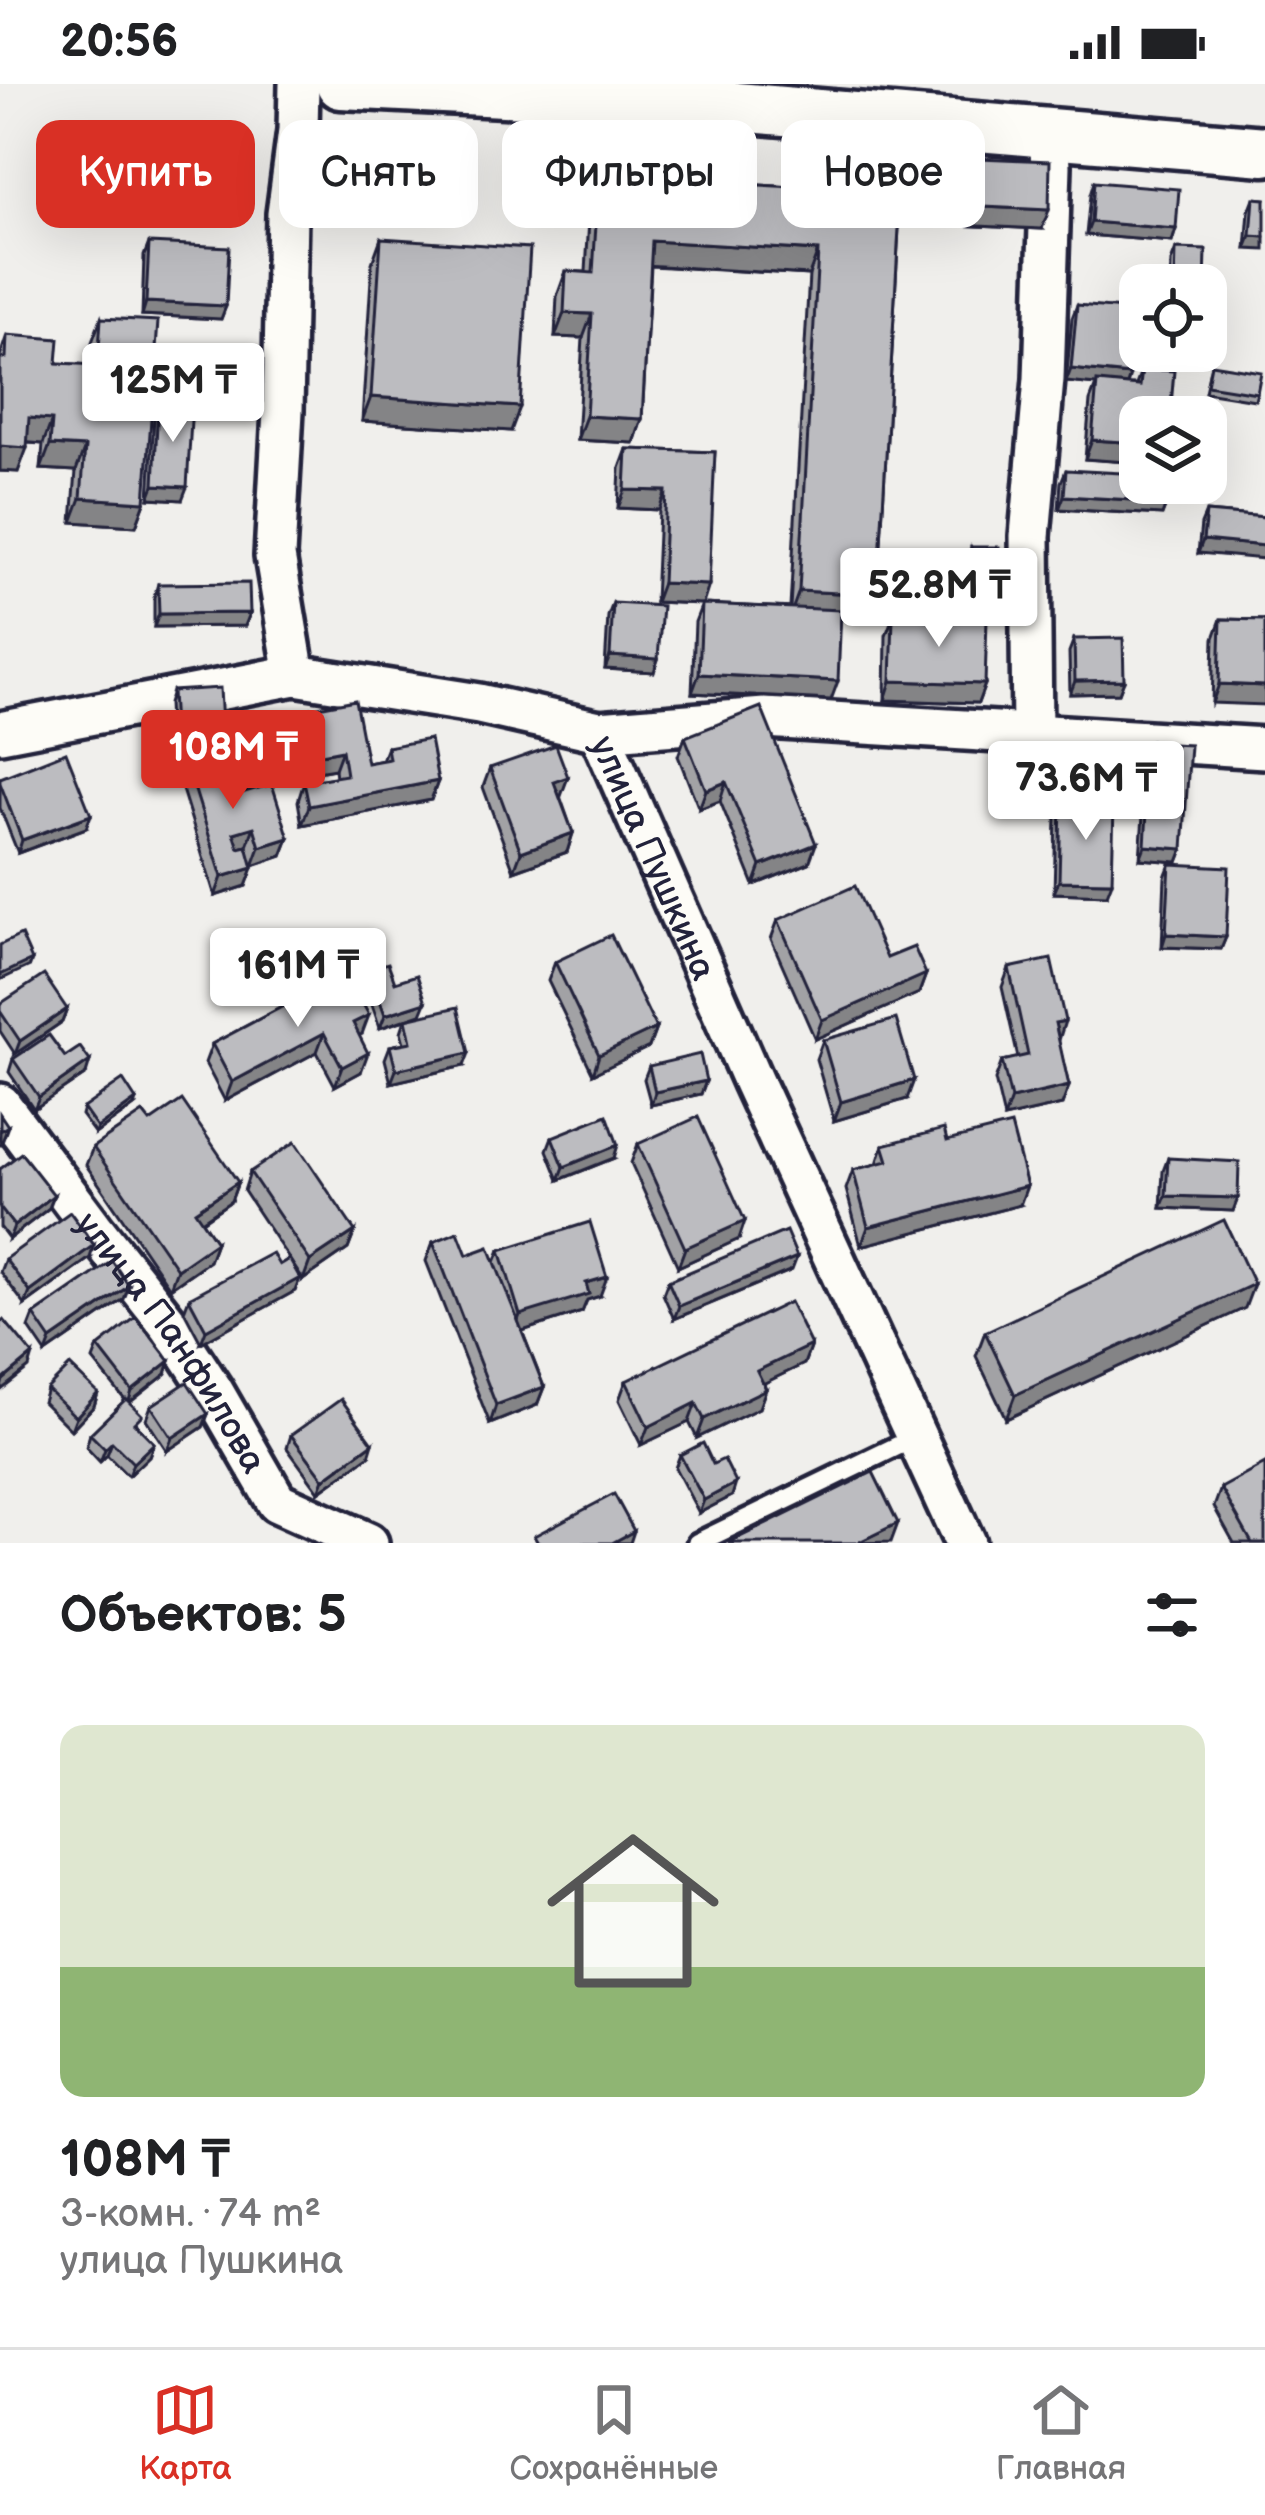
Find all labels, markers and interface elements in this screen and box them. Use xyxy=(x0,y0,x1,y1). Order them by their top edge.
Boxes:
text: 20:56 xyxy=(60,15,178,70)
chip: Купить xyxy=(36,120,255,228)
chip: Снять xyxy=(279,120,478,228)
chip: Фильтры xyxy=(502,120,757,228)
chip: Новое xyxy=(781,120,985,228)
map controls xyxy=(1119,264,1227,504)
button: locate xyxy=(1119,264,1227,372)
pin: 125M ₸ xyxy=(75,343,271,445)
text: 125M ₸ xyxy=(109,358,237,405)
button: layers xyxy=(1119,396,1227,504)
pin: 52.8M ₸ xyxy=(828,548,1050,650)
text: 52.8M ₸ xyxy=(867,563,1011,610)
pin: 108M ₸ xyxy=(135,710,331,812)
text: 108M ₸ xyxy=(168,725,298,772)
street label: улица Пушкина xyxy=(580,730,724,987)
pin: 73.6M ₸ xyxy=(975,741,1197,843)
text: 73.6M ₸ xyxy=(1015,756,1157,803)
pin: 161M ₸ xyxy=(200,928,396,1030)
text: 161M ₸ xyxy=(237,943,359,990)
street label: улица Панфилова xyxy=(65,1205,275,1481)
icon: filters xyxy=(1139,1582,1205,1648)
text: Объектов: 5 xyxy=(60,1585,347,1646)
icon: home xyxy=(525,1803,741,2019)
text: 108M ₸ xyxy=(60,2130,229,2191)
text: 3-комн. · 74 m² xyxy=(60,2191,321,2238)
text: улица Пушкина xyxy=(60,2238,343,2285)
tab: Карта xyxy=(139,2377,232,2489)
tab: Сохранённые xyxy=(510,2377,718,2489)
tab: Главная xyxy=(996,2377,1126,2489)

